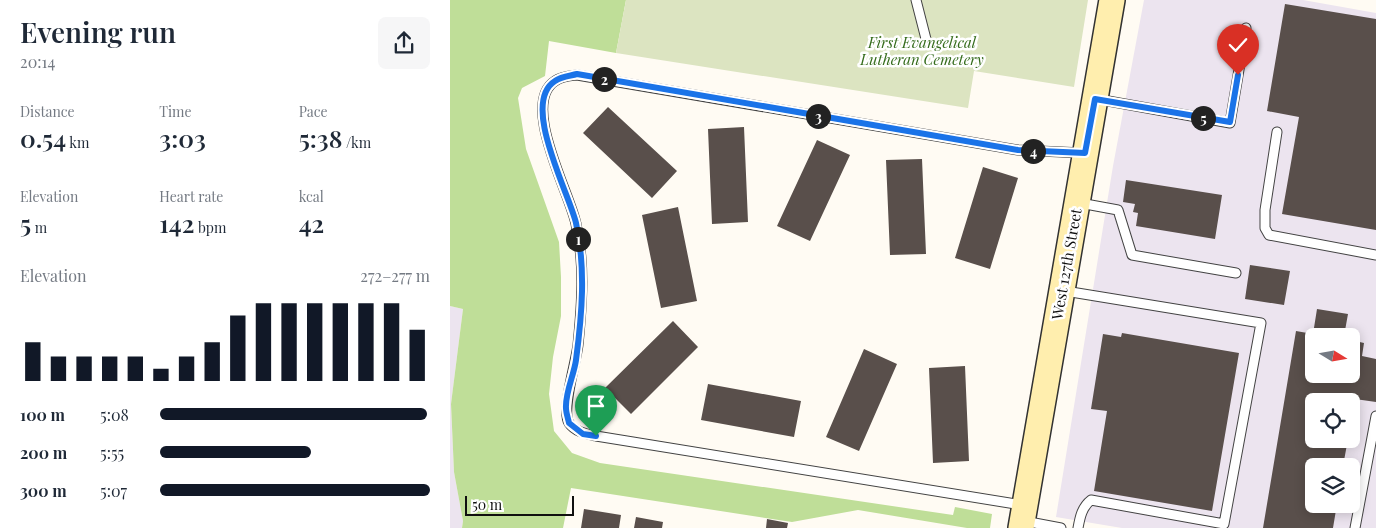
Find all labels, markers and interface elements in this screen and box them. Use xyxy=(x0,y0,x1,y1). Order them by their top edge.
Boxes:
text: Evening run xyxy=(20,13,176,50)
button: share xyxy=(378,17,430,69)
pin xyxy=(1217,24,1259,75)
icon: check xyxy=(1224,31,1252,59)
park label: First Evangelical Lutheran Cemetery xyxy=(859,32,984,69)
text: 20:14 xyxy=(20,51,55,72)
pin: 2 xyxy=(592,66,616,92)
text: 2 xyxy=(601,70,608,89)
text: Distance xyxy=(20,102,75,121)
text: Time xyxy=(159,102,192,121)
text: Pace xyxy=(299,102,328,121)
pin: 3 xyxy=(806,104,830,128)
pin: 5 xyxy=(1190,106,1216,130)
text: 3 xyxy=(815,107,822,126)
text: 5 xyxy=(1200,109,1207,128)
text: 0.54 xyxy=(20,121,66,154)
text: 3:03 xyxy=(159,121,206,154)
text: 5:38 xyxy=(299,121,342,154)
text: km xyxy=(66,133,89,152)
text: /km xyxy=(342,133,371,152)
pin: 4 xyxy=(1020,138,1046,164)
text: 4 xyxy=(1030,142,1037,161)
text: Elevation xyxy=(20,187,78,206)
text: Heart rate xyxy=(159,187,223,206)
text: kcal xyxy=(299,187,324,206)
text: 5 xyxy=(20,206,31,239)
text: 142 xyxy=(159,206,194,239)
text: 42 xyxy=(299,206,324,239)
street label: West 127th Street xyxy=(1046,206,1086,322)
text: m xyxy=(31,218,47,237)
text: bpm xyxy=(194,218,226,237)
pin: 1 xyxy=(566,226,590,252)
text: 1 xyxy=(576,230,581,249)
text: Elevation xyxy=(20,265,87,286)
text: 272–277 m xyxy=(360,265,430,286)
north arrow xyxy=(1305,328,1360,382)
map controls xyxy=(1305,328,1360,513)
pin xyxy=(575,385,617,436)
icon: arrive xyxy=(582,392,610,420)
button: locate xyxy=(1305,393,1360,448)
text: 100 m xyxy=(20,404,65,425)
text: 5:08 xyxy=(100,404,129,425)
text: 200 m xyxy=(20,442,67,463)
text: 5:55 xyxy=(100,442,124,463)
button: layers xyxy=(1305,458,1360,513)
text: 300 m xyxy=(20,480,67,501)
text: 5:07 xyxy=(100,480,127,501)
scale bar xyxy=(465,493,574,516)
text: 50 m xyxy=(472,495,502,514)

